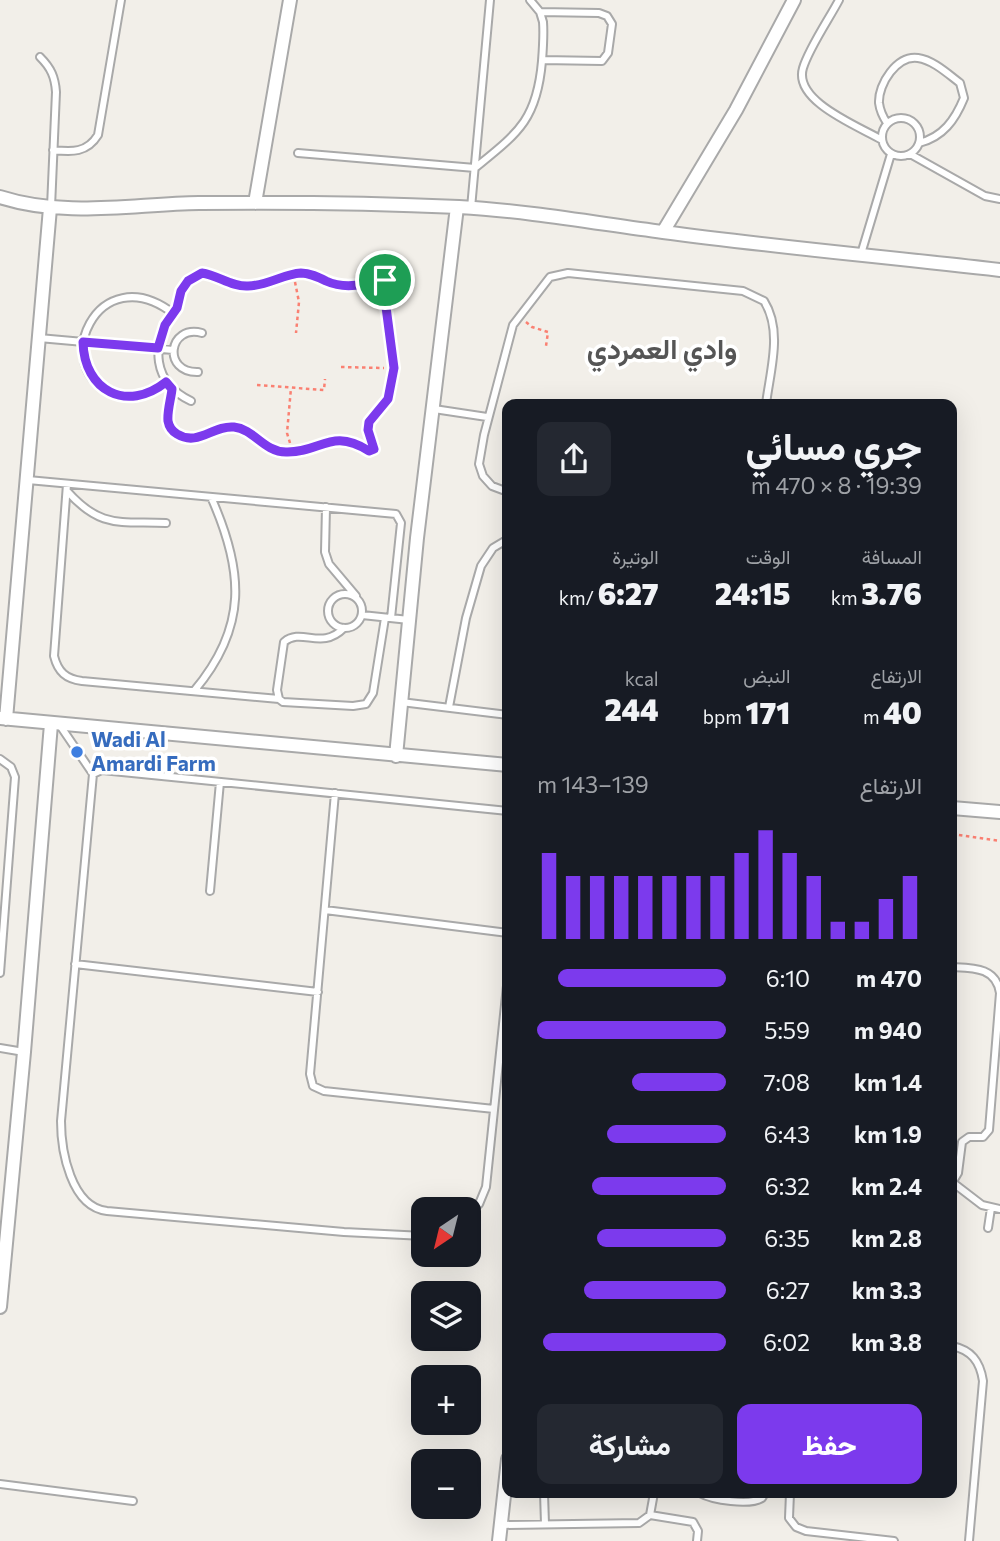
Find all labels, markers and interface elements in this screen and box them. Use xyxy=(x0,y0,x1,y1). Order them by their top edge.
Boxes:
pin xyxy=(355,250,415,310)
icon: arrive xyxy=(366,261,404,299)
district label: وادي العمردي xyxy=(587,331,737,373)
text: جري مسائي xyxy=(745,421,922,468)
button: share xyxy=(537,422,611,496)
text: 19:39 · 8 × 470 m xyxy=(751,471,922,499)
text: الوتيرة xyxy=(612,545,659,568)
text: الوقت xyxy=(746,545,790,568)
text: المسافة xyxy=(862,545,922,568)
text: 6:27 xyxy=(598,574,659,611)
text: 24:15 xyxy=(715,574,790,611)
text: 3.76 xyxy=(861,574,922,611)
text: /km xyxy=(559,586,598,609)
text: km xyxy=(831,586,861,609)
text: النبض xyxy=(743,664,790,687)
text: الارتفاع xyxy=(870,664,922,687)
text: kcal xyxy=(625,667,659,690)
text: 244 xyxy=(604,690,659,727)
text: 171 xyxy=(746,693,790,730)
text: 40 xyxy=(883,693,922,730)
text: bpm xyxy=(703,705,746,728)
text: m xyxy=(863,705,883,728)
place label: Wadi Al Amardi Farm xyxy=(91,726,216,775)
marker: Wadi Al Amardi Farm xyxy=(69,744,85,760)
text: 139–143 m xyxy=(537,770,649,798)
text: الارتفاع xyxy=(860,771,922,799)
text: 6:10 xyxy=(766,964,810,992)
text: 470 m xyxy=(856,964,922,992)
text: 5:59 xyxy=(764,1016,810,1044)
text: 940 m xyxy=(854,1016,922,1044)
text: 7:08 xyxy=(763,1068,810,1096)
text: 1.4 km xyxy=(854,1068,922,1096)
text: 6:43 xyxy=(764,1120,810,1148)
text: 1.9 km xyxy=(854,1120,922,1148)
text: 6:32 xyxy=(765,1172,810,1200)
text: 2.4 km xyxy=(851,1172,922,1200)
north arrow xyxy=(411,1197,481,1267)
map controls xyxy=(411,1197,481,1519)
text: 6:35 xyxy=(764,1224,810,1252)
text: 2.8 km xyxy=(851,1224,922,1252)
text: 6:27 xyxy=(766,1276,810,1304)
text: 3.3 km xyxy=(852,1276,922,1304)
button: layers xyxy=(411,1281,481,1351)
text: 6:02 xyxy=(763,1328,810,1356)
text: 3.8 km xyxy=(851,1328,922,1356)
button: + xyxy=(411,1365,481,1435)
button: مشاركة xyxy=(537,1404,723,1484)
button: حفظ xyxy=(737,1404,922,1484)
button: − xyxy=(411,1449,481,1519)

